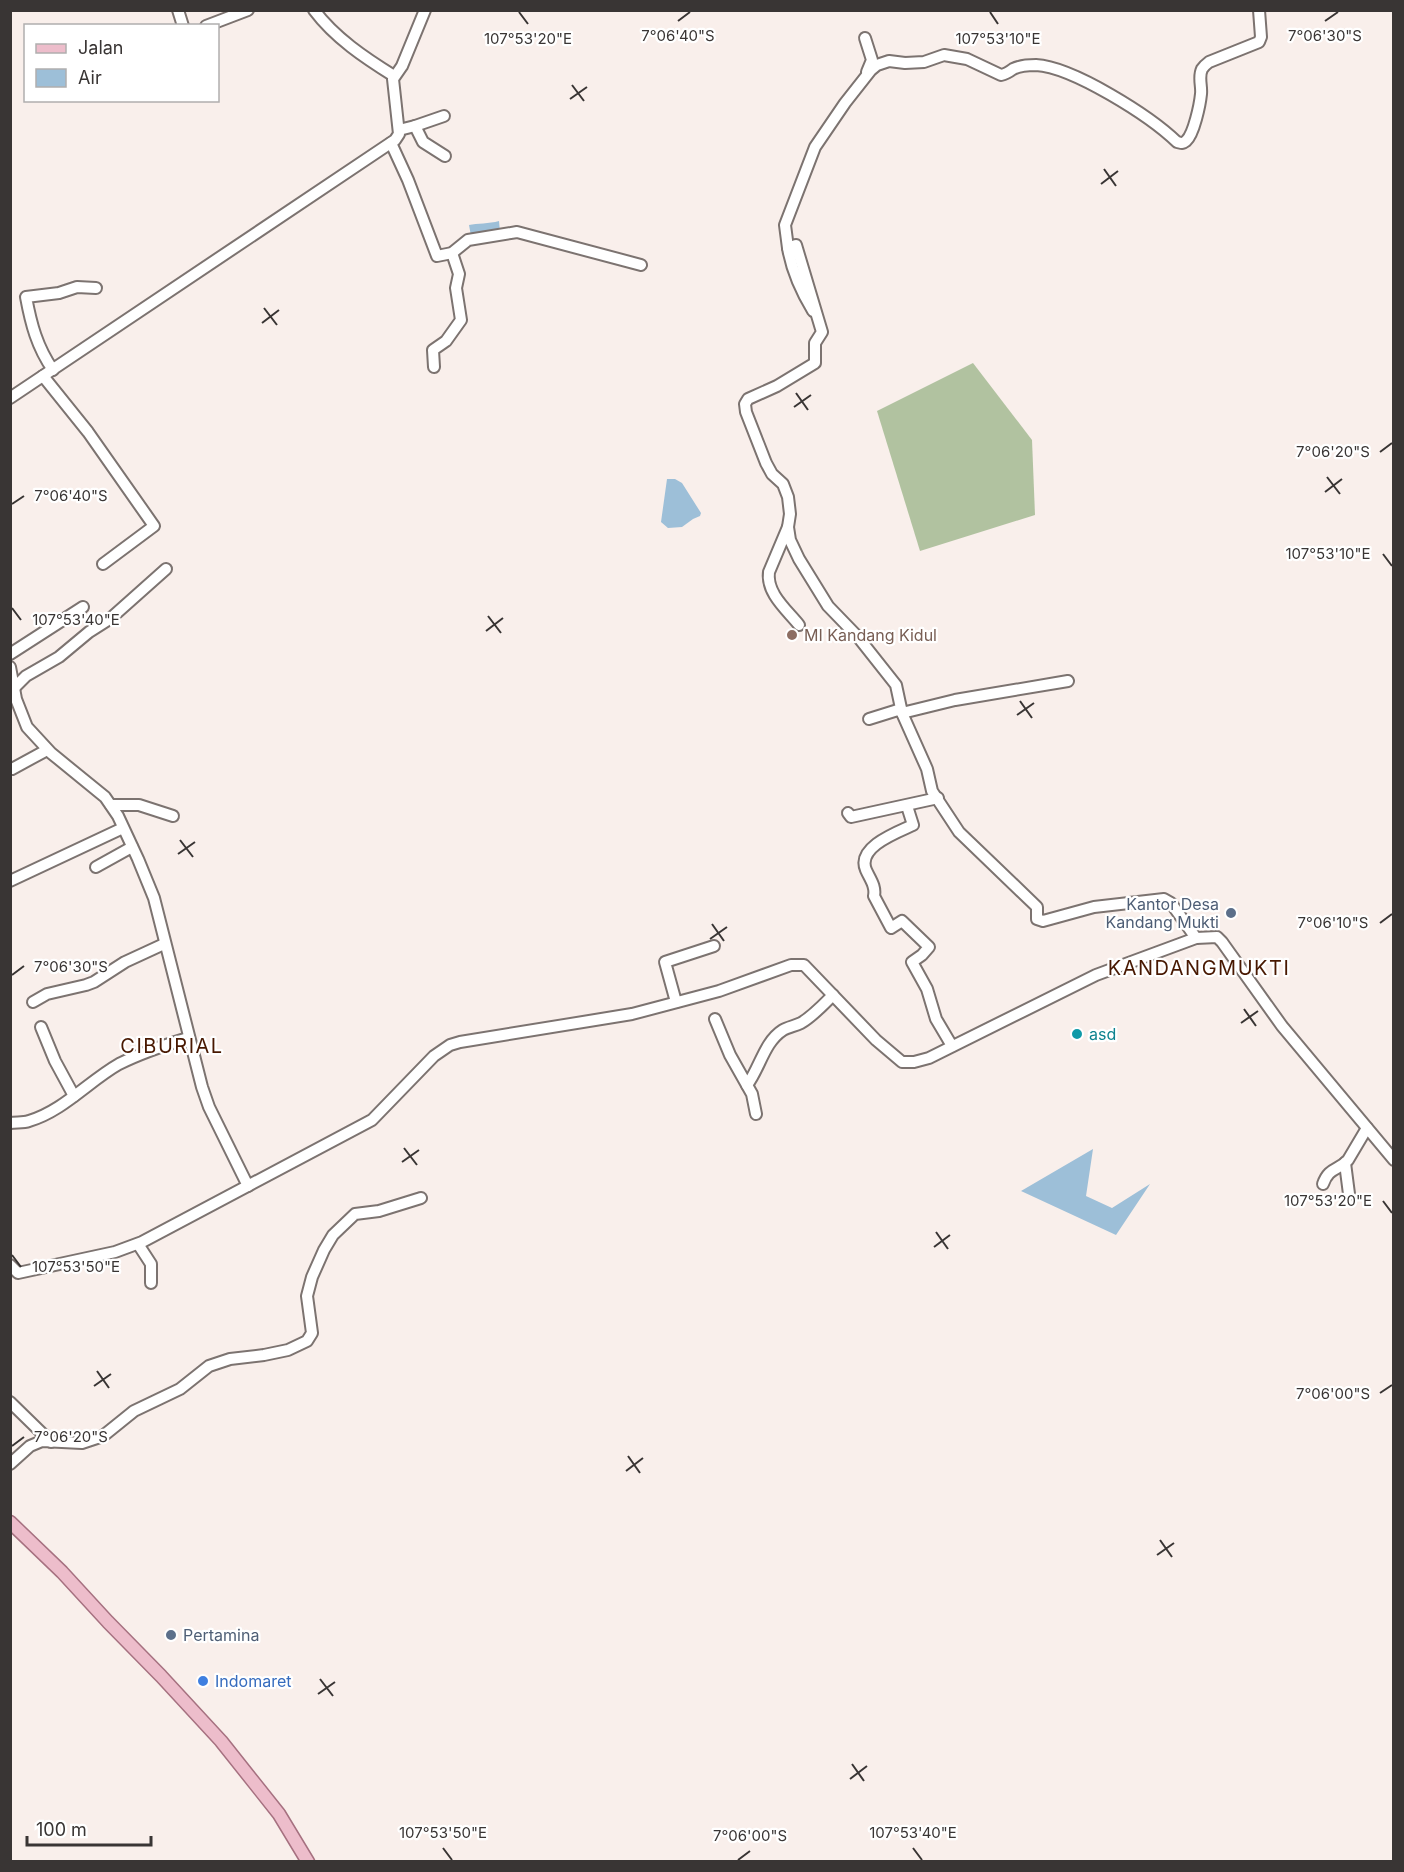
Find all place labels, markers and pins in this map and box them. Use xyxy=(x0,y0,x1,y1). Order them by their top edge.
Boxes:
place label: MI Kandang Kidul xyxy=(804,625,937,645)
marker: MI Kandang Kidul xyxy=(785,628,799,642)
place label: Kantor Desa Kandang Mukti xyxy=(1105,894,1219,932)
marker: Kantor Desa Kandang Mukti xyxy=(1224,906,1238,920)
place label: asd xyxy=(1089,1024,1116,1044)
marker: asd xyxy=(1070,1027,1084,1041)
place label: Pertamina xyxy=(183,1625,259,1645)
marker: Pertamina xyxy=(164,1628,178,1642)
place label: Indomaret xyxy=(215,1671,291,1691)
marker: Indomaret xyxy=(196,1674,210,1688)

